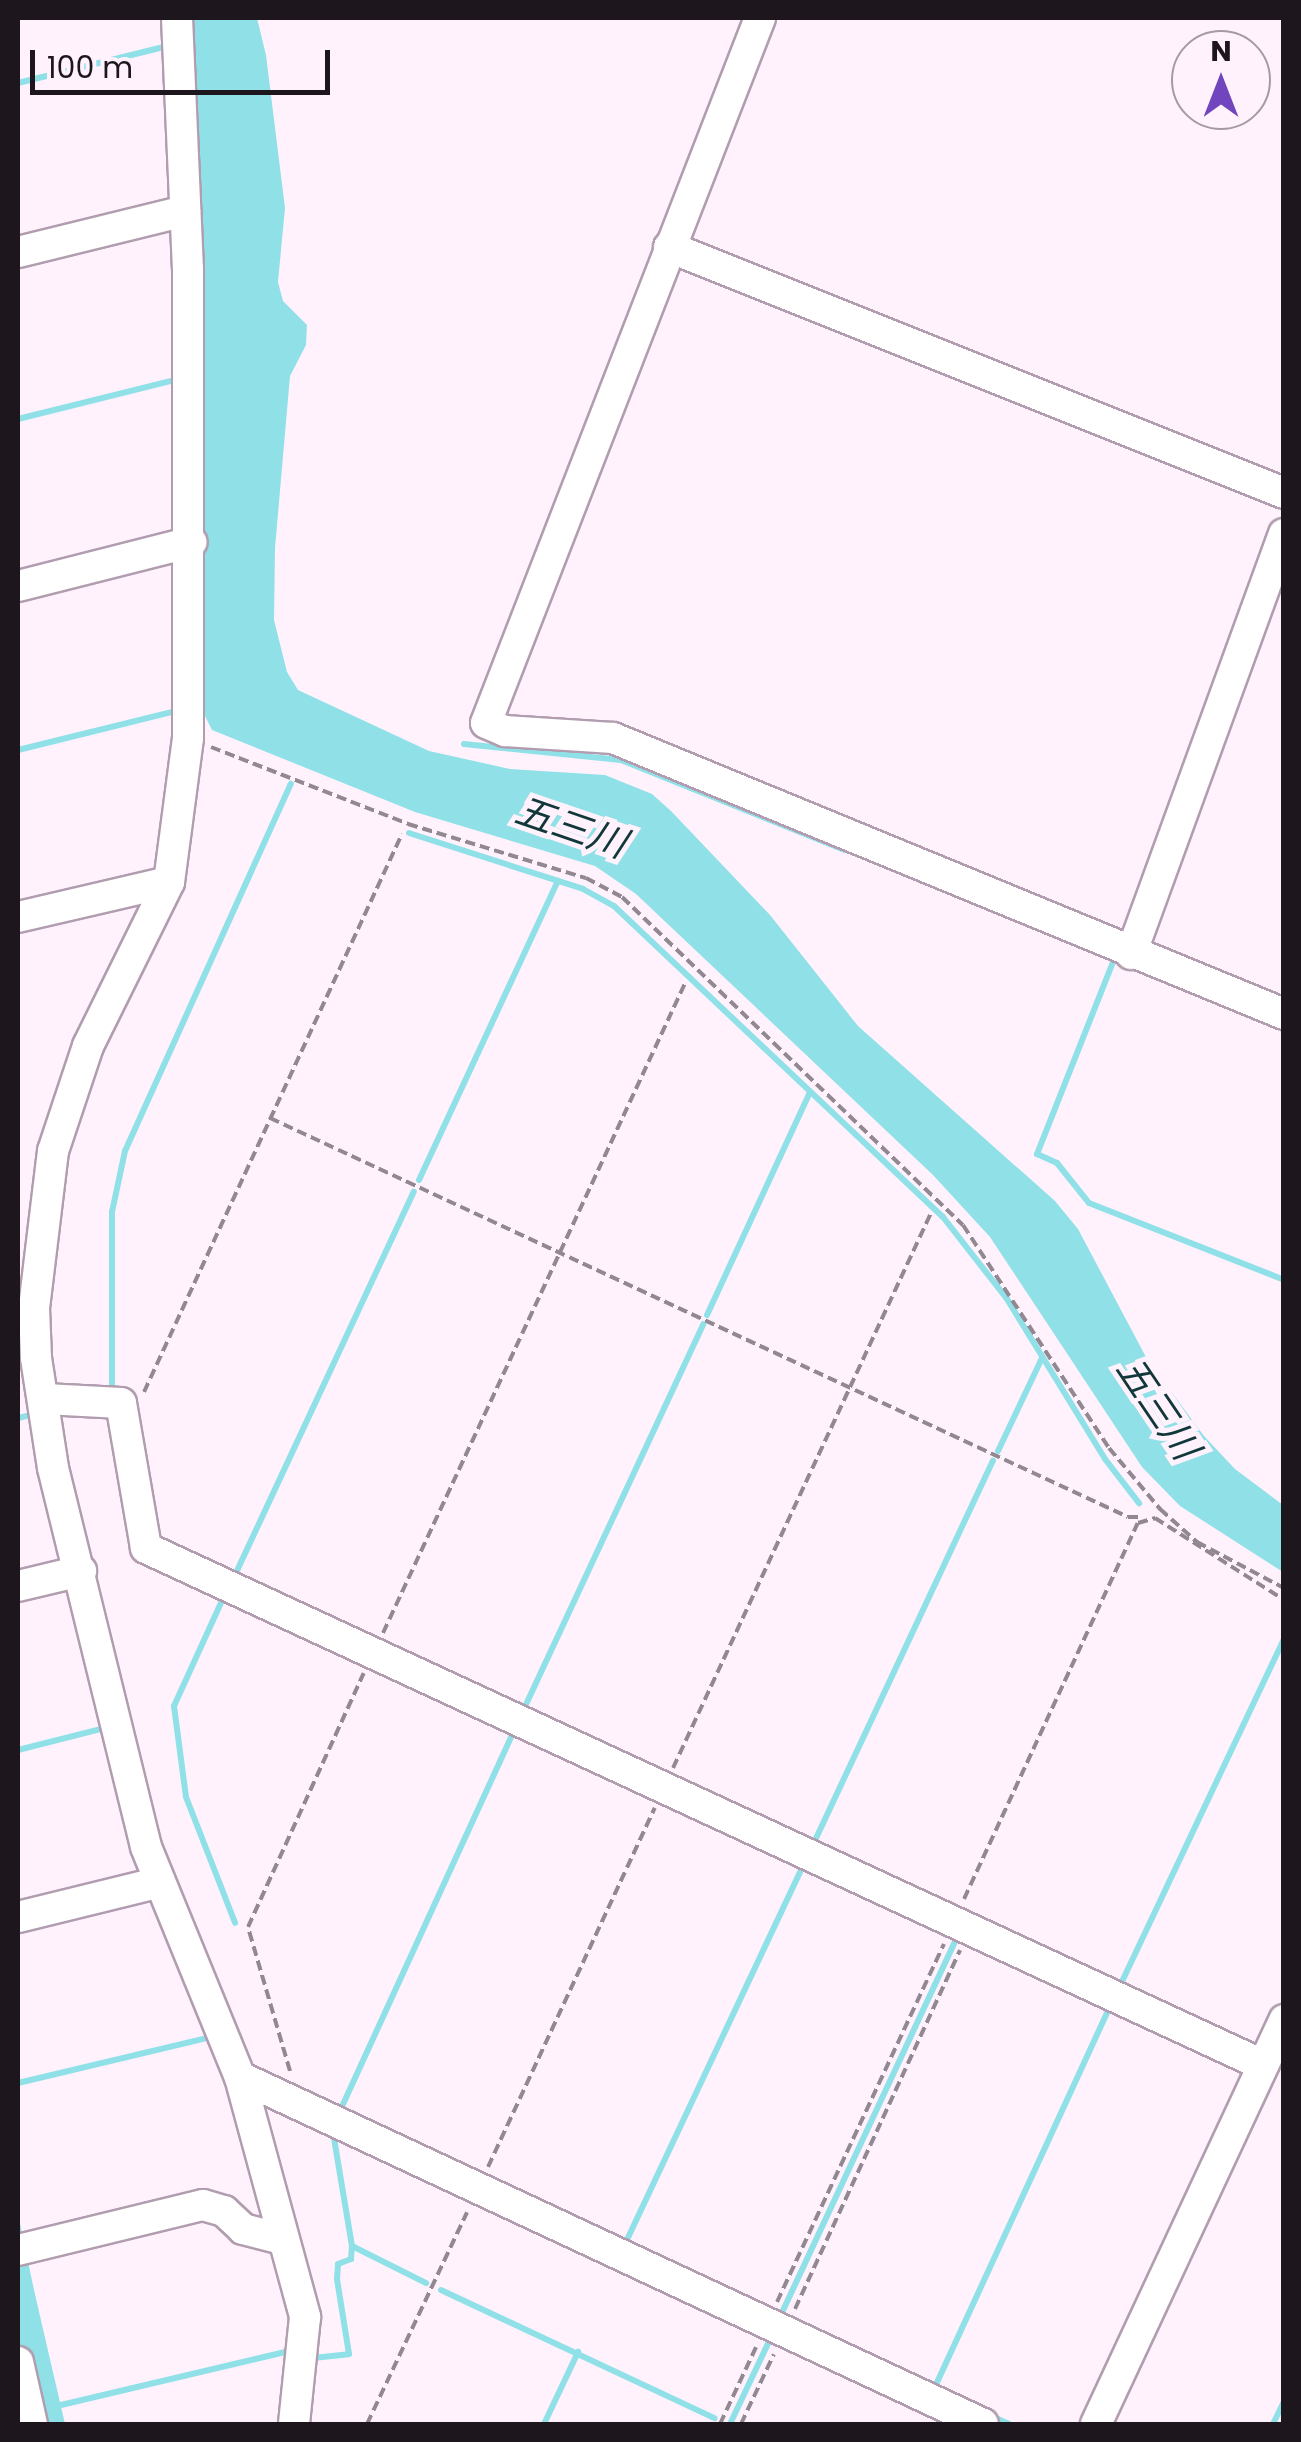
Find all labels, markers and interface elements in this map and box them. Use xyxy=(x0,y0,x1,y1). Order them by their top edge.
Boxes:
scale bar xyxy=(35,30,335,92)
north arrow xyxy=(1171,30,1271,130)
text: N xyxy=(1210,32,1232,71)
text: 100 m xyxy=(47,46,133,89)
water label: 五三川 xyxy=(510,787,632,867)
water label: 五三川 xyxy=(1107,1348,1209,1468)

